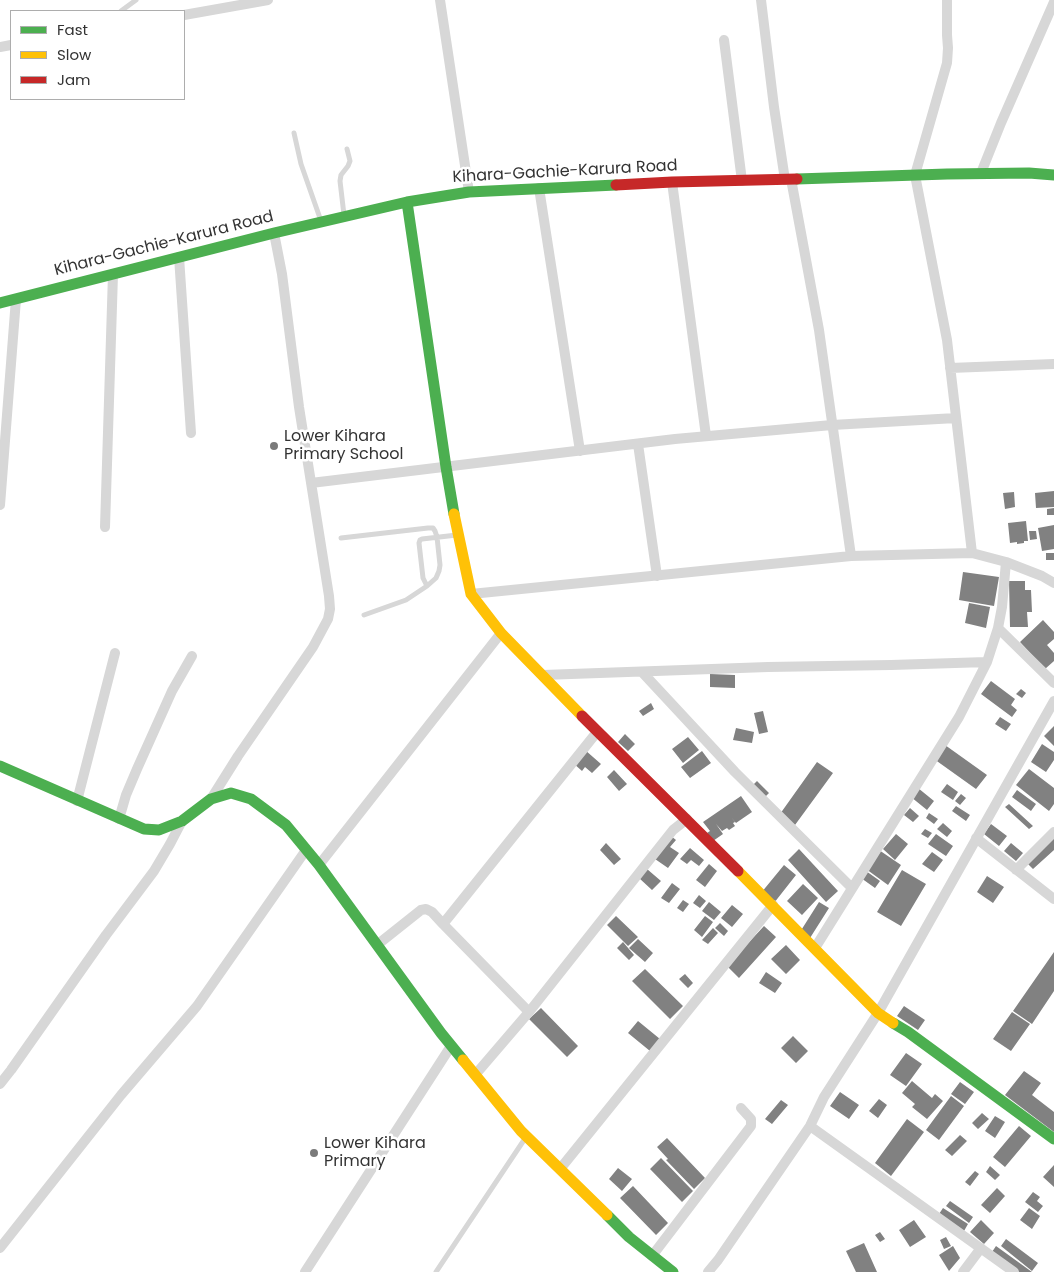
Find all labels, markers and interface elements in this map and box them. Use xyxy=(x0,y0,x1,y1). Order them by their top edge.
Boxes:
legend xyxy=(10,10,185,100)
text: Fast xyxy=(57,19,88,40)
text: Slow xyxy=(57,44,91,65)
text: Jam xyxy=(57,69,91,90)
street label: Kihara-Gachie-Karura Road xyxy=(452,157,678,187)
street label: Kihara-Gachie-Karura Road xyxy=(52,207,276,281)
place label: Lower Kihara Primary School xyxy=(284,427,403,465)
marker: Lower Kihara Primary School xyxy=(268,440,280,452)
place label: Lower Kihara Primary xyxy=(324,1134,426,1172)
marker: Lower Kihara Primary xyxy=(308,1147,320,1159)

